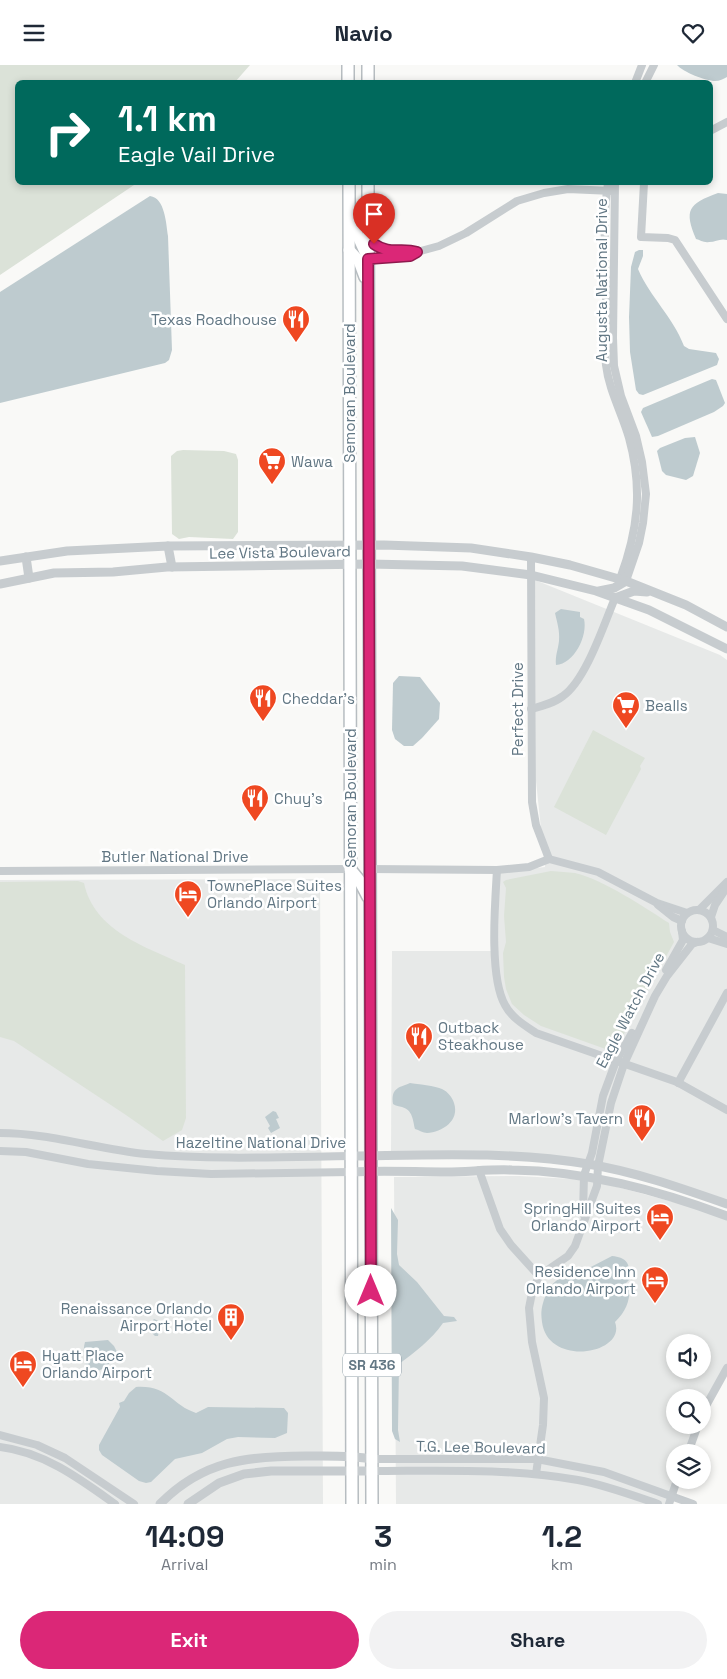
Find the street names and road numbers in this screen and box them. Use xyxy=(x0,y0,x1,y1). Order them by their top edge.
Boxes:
street label: Augusta National Drive xyxy=(592,198,611,362)
street label: Semoran Boulevard xyxy=(340,323,359,463)
street label: Lee Vista Boulevard xyxy=(209,541,351,563)
street label: Perfect Drive xyxy=(508,662,527,756)
street label: Semoran Boulevard xyxy=(341,728,360,868)
street label: Butler National Drive xyxy=(101,847,249,866)
street label: Eagle Watch Drive xyxy=(591,949,669,1071)
street label: Hazeltine National Drive xyxy=(176,1133,346,1152)
road number: SR 436 xyxy=(343,1353,401,1377)
street label: T.G. Lee Boulevard xyxy=(416,1436,546,1458)

